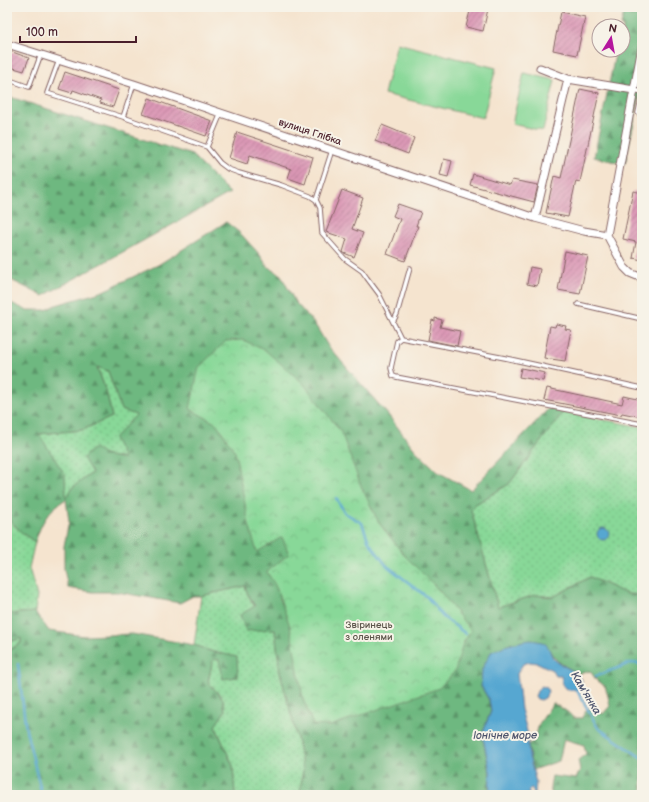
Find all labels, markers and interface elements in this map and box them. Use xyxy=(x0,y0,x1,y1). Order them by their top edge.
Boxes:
scale bar xyxy=(20,18,136,44)
north arrow xyxy=(591,18,631,58)
text: N xyxy=(608,22,618,36)
text: 100 m xyxy=(26,25,58,40)
street label: вулиця Глібка xyxy=(277,116,343,148)
park label: Звіринець з оленями xyxy=(345,619,393,643)
water label: Кам'янка xyxy=(568,669,604,717)
water label: Іонічне море xyxy=(473,729,538,742)

